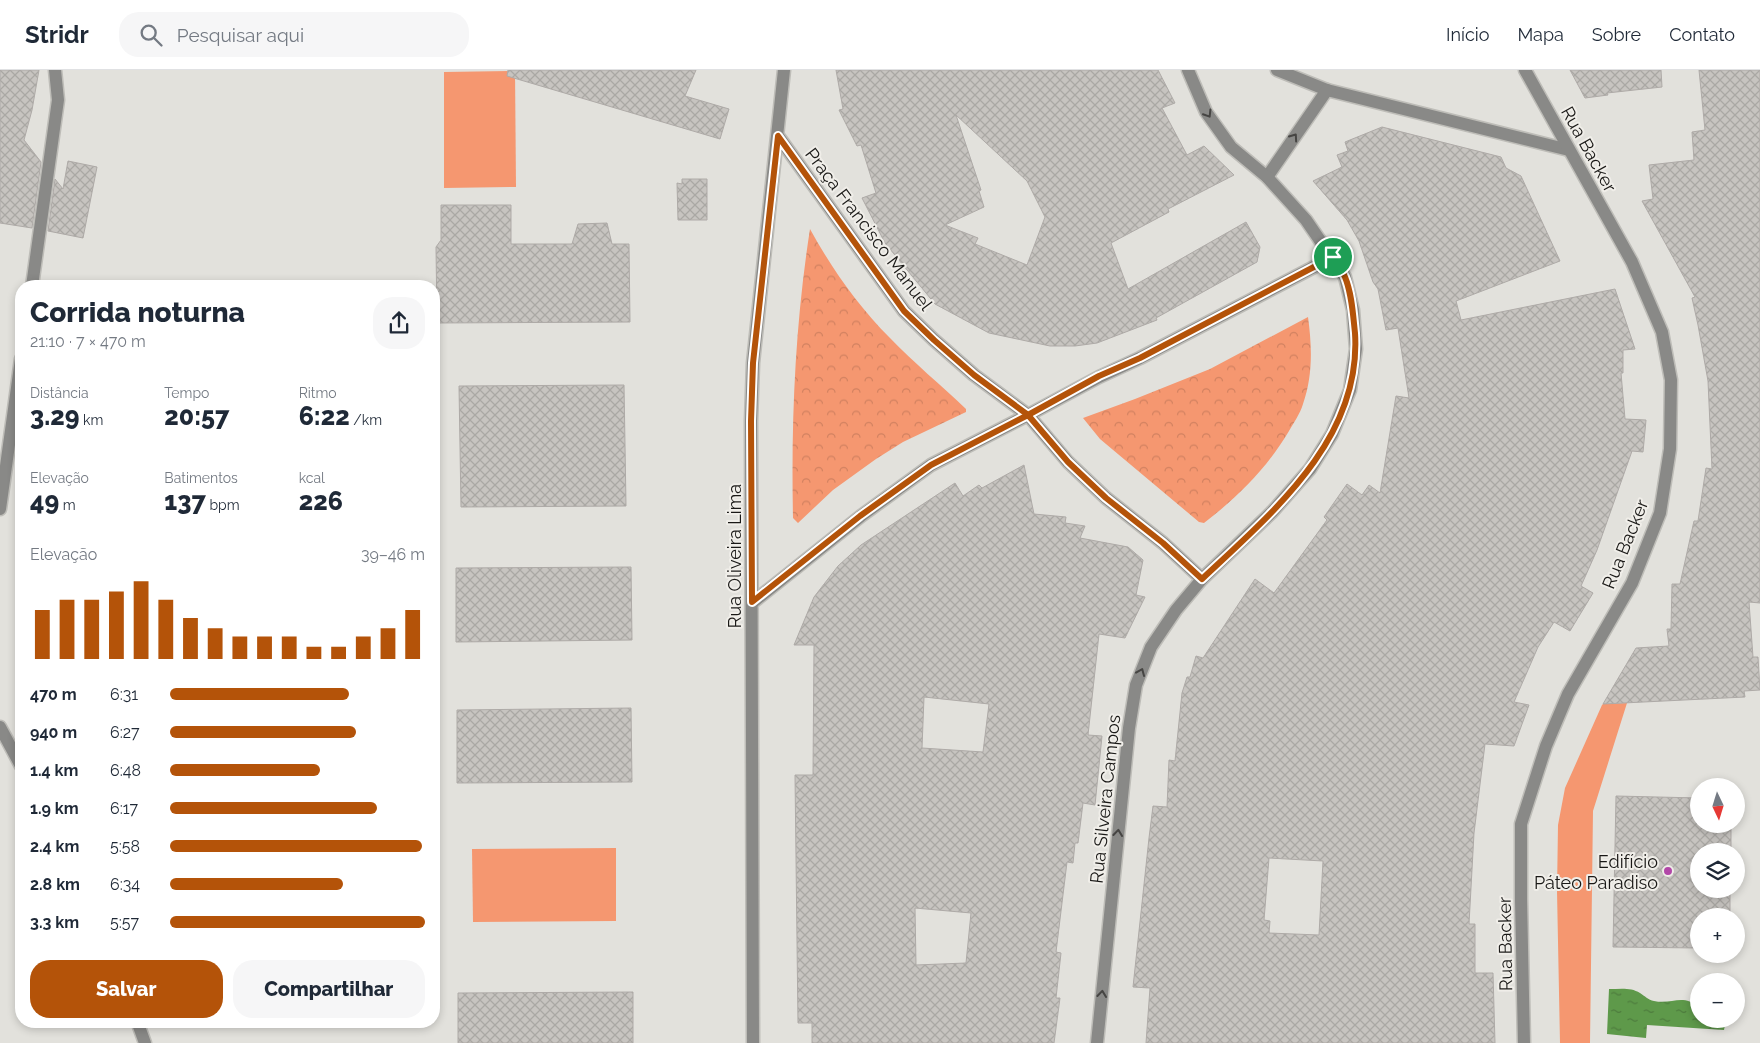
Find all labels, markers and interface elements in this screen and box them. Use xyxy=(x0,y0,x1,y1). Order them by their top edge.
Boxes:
search box xyxy=(119,12,469,57)
text: Stridr xyxy=(25,20,89,49)
icon: search xyxy=(137,21,165,49)
text: Pesquisar aqui xyxy=(177,24,304,46)
text: Início xyxy=(1446,24,1489,45)
text: Mapa xyxy=(1517,24,1564,45)
text: Sobre xyxy=(1592,24,1641,45)
text: Contato xyxy=(1669,24,1735,45)
street label: Rua Backer xyxy=(1557,103,1621,196)
one-way arrow xyxy=(1202,109,1212,118)
one-way arrow xyxy=(1288,133,1297,142)
street label: Praça Francisco Manuel xyxy=(801,144,937,314)
pin xyxy=(1312,236,1354,278)
icon: arrive xyxy=(1319,243,1347,271)
text: Corrida noturna xyxy=(30,296,245,329)
button: share xyxy=(373,297,425,349)
text: 21:10 · 7 × 470 m xyxy=(30,332,146,351)
text: Distância xyxy=(30,385,89,401)
text: Tempo xyxy=(164,385,209,401)
text: Ritmo xyxy=(299,385,337,401)
text: 3.29 xyxy=(30,401,79,431)
text: 20:57 xyxy=(164,401,229,431)
text: 6:22 xyxy=(299,401,350,431)
text: km xyxy=(79,412,103,428)
text: /km xyxy=(350,412,382,428)
text: Elevação xyxy=(30,470,89,486)
text: Batimentos xyxy=(164,470,238,486)
text: kcal xyxy=(299,470,325,486)
street label: Rua Oliveira Lima xyxy=(724,484,745,628)
text: 49 xyxy=(30,486,59,516)
text: 137 xyxy=(164,486,206,516)
text: 226 xyxy=(299,486,343,516)
street label: Rua Backer xyxy=(1598,496,1653,592)
text: m xyxy=(59,497,76,513)
text: bpm xyxy=(206,497,240,513)
text: Elevação xyxy=(30,545,97,564)
text: 39–46 m xyxy=(361,545,425,564)
one-way arrow xyxy=(1135,668,1145,677)
text: 470 m xyxy=(30,685,77,704)
text: 6:31 xyxy=(110,685,138,704)
street label: Rua Silveira Campos xyxy=(1086,713,1124,885)
text: 940 m xyxy=(30,723,77,742)
text: 6:27 xyxy=(110,723,140,742)
text: 1.4 km xyxy=(30,761,78,780)
text: 6:48 xyxy=(110,761,141,780)
north arrow xyxy=(1690,778,1745,832)
map controls xyxy=(1690,778,1745,1028)
text: 1.9 km xyxy=(30,799,79,818)
text: 6:17 xyxy=(110,799,138,818)
one-way arrow xyxy=(1113,829,1124,837)
text: 2.4 km xyxy=(30,837,79,856)
text: 5:58 xyxy=(110,837,140,856)
button: layers xyxy=(1690,843,1745,898)
place label: Edifício Páteo Paradiso xyxy=(1534,851,1658,893)
marker: Edifício Páteo Paradiso xyxy=(1662,865,1674,877)
text: 2.8 km xyxy=(30,875,80,894)
text: 6:34 xyxy=(110,875,140,894)
street label: Rua Backer xyxy=(1494,896,1516,991)
button: + xyxy=(1690,908,1745,963)
text: 3.3 km xyxy=(30,913,79,932)
text: 5:57 xyxy=(110,913,139,932)
button: Salvar xyxy=(30,960,223,1018)
button: Compartilhar xyxy=(233,960,425,1018)
button: − xyxy=(1690,973,1745,1028)
one-way arrow xyxy=(1096,990,1107,998)

